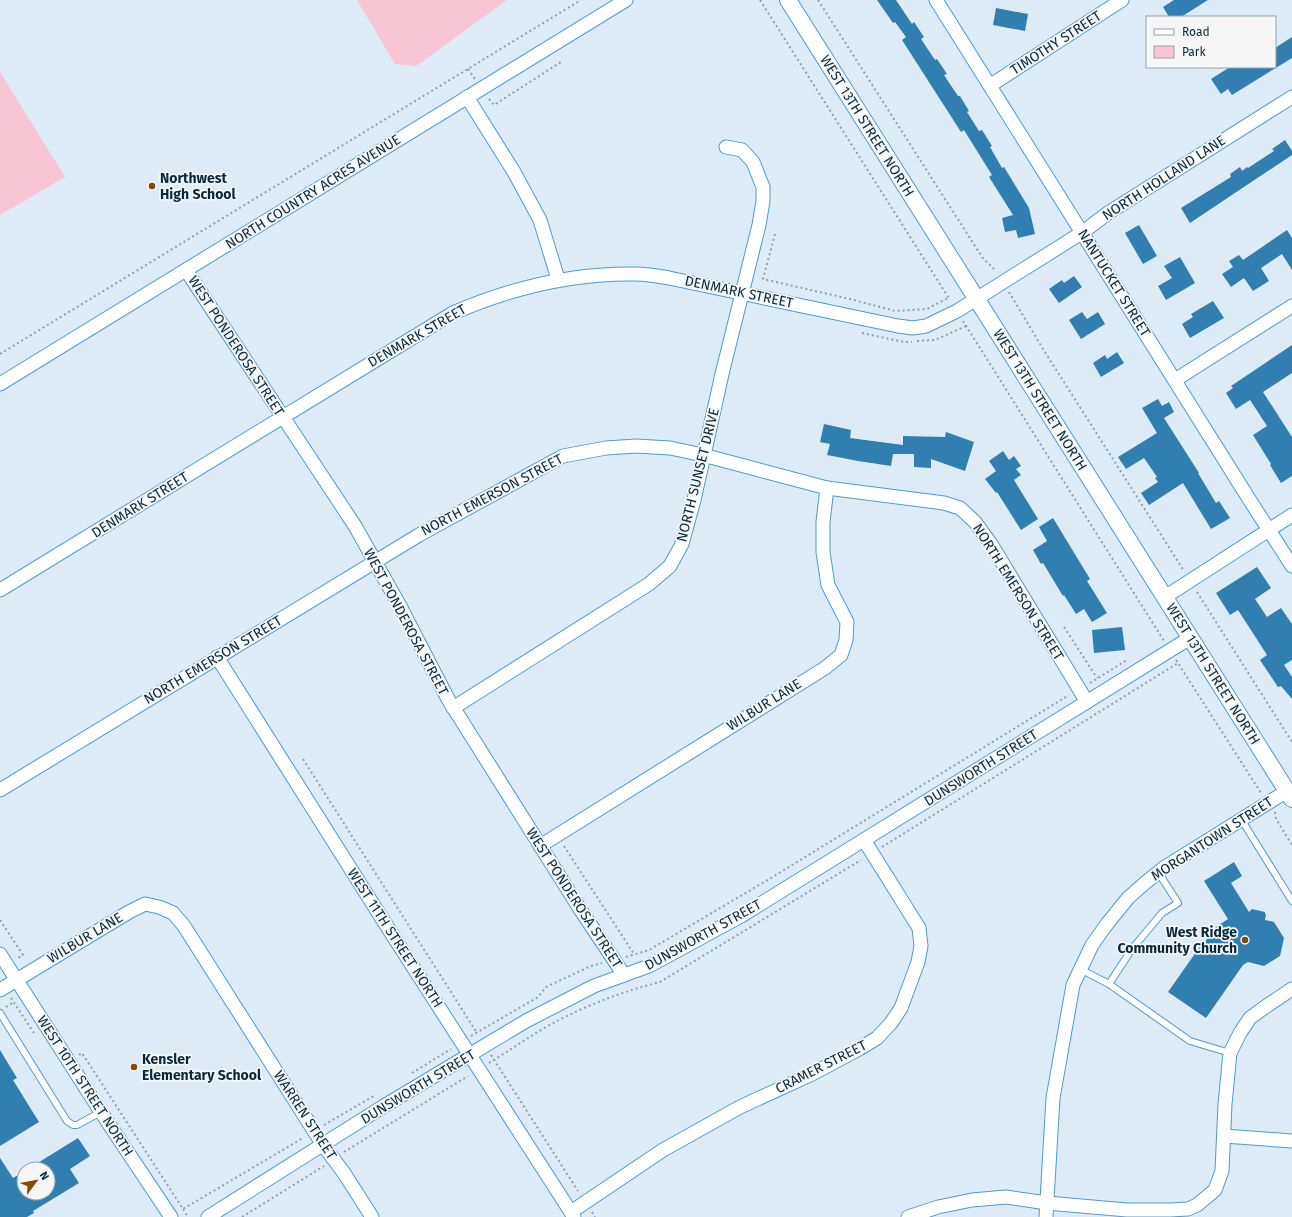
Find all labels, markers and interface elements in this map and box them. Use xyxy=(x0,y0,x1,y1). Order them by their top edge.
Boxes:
street label: TIMOTHY STREET xyxy=(1007,7,1105,79)
legend xyxy=(1146,16,1276,68)
text: Road xyxy=(1182,25,1210,39)
text: Park xyxy=(1182,45,1206,59)
street label: WEST 13TH STREET NORTH xyxy=(816,52,918,200)
street label: NORTH COUNTRY ACRES AVENUE xyxy=(222,131,404,253)
street label: NORTH HOLLAND LANE xyxy=(1099,132,1229,224)
place label: Northwest High School xyxy=(160,170,237,203)
marker: Northwest High School xyxy=(147,181,157,191)
street label: NANTUCKET STREET xyxy=(1074,226,1154,340)
street label: DENMARK STREET xyxy=(683,272,796,312)
street label: WEST PONDEROSA STREET xyxy=(184,273,288,420)
street label: DENMARK STREET xyxy=(365,301,470,371)
street label: WEST 13TH STREET NORTH xyxy=(989,326,1091,474)
street label: NORTH SUNSET DRIVE xyxy=(673,406,723,544)
street label: NORTH EMERSON STREET xyxy=(418,450,566,540)
street label: DENMARK STREET xyxy=(89,468,192,542)
street label: NORTH EMERSON STREET xyxy=(969,520,1067,664)
street label: WEST PONDEROSA STREET xyxy=(360,546,452,699)
street label: WEST 13TH STREET NORTH xyxy=(1162,600,1264,748)
street label: NORTH EMERSON STREET xyxy=(141,612,286,708)
street label: WILBUR LANE xyxy=(724,675,804,735)
street label: DUNSWORTH STREET xyxy=(921,726,1041,810)
street label: MORGANTOWN STREET xyxy=(1148,793,1277,885)
street label: WEST PONDEROSA STREET xyxy=(522,825,626,972)
street label: WEST 11TH STREET NORTH xyxy=(344,865,446,1011)
street label: DUNSWORTH STREET xyxy=(642,896,765,974)
street label: WILBUR LANE xyxy=(44,909,126,967)
place label: West Ridge Community Church xyxy=(1117,924,1237,957)
marker: West Ridge Community Church xyxy=(1240,935,1250,945)
street label: WEST 10TH STREET NORTH xyxy=(33,1012,137,1160)
street label: CRAMER STREET xyxy=(773,1036,870,1097)
street label: DUNSWORTH STREET xyxy=(358,1046,479,1128)
place label: Kensler Elementary School xyxy=(142,1051,262,1084)
marker: Kensler Elementary School xyxy=(129,1062,139,1072)
street label: WARREN STREET xyxy=(270,1067,340,1163)
north arrow xyxy=(16,1161,56,1201)
text: N xyxy=(37,1169,52,1183)

